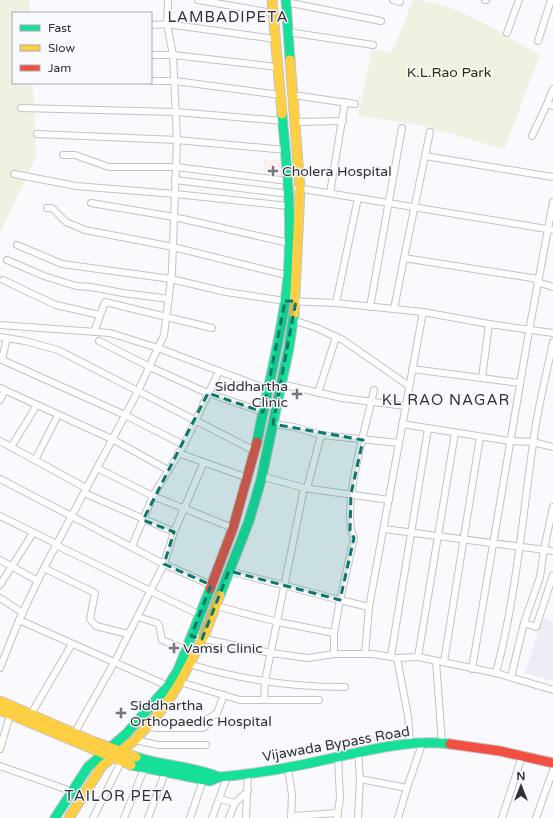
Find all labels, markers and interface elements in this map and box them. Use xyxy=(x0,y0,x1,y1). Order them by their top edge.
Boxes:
district label: LAMBADIPETA xyxy=(167,8,289,26)
legend xyxy=(12,12,152,84)
text: Fast xyxy=(48,21,72,35)
text: Slow xyxy=(48,41,75,55)
text: Jam xyxy=(48,61,71,75)
park label: K.L.Rao Park xyxy=(407,64,492,81)
place label: Cholera Hospital xyxy=(282,163,392,180)
marker: Cholera Hospital xyxy=(267,165,279,177)
place label: Siddhartha Clinic xyxy=(215,378,288,411)
marker: Siddhartha Clinic xyxy=(291,388,303,400)
district label: KL RAO NAGAR xyxy=(382,391,510,409)
place label: Vamsi Clinic xyxy=(183,640,263,657)
marker: Vamsi Clinic xyxy=(168,642,180,654)
place label: Siddhartha Orthopaedic Hospital xyxy=(130,697,272,730)
marker: Siddhartha Orthopaedic Hospital xyxy=(115,707,127,719)
street label: Vijawada Bypass Road xyxy=(261,723,411,765)
north arrow xyxy=(501,766,541,806)
text: N xyxy=(517,770,525,783)
district label: TAILOR PETA xyxy=(64,787,174,805)

